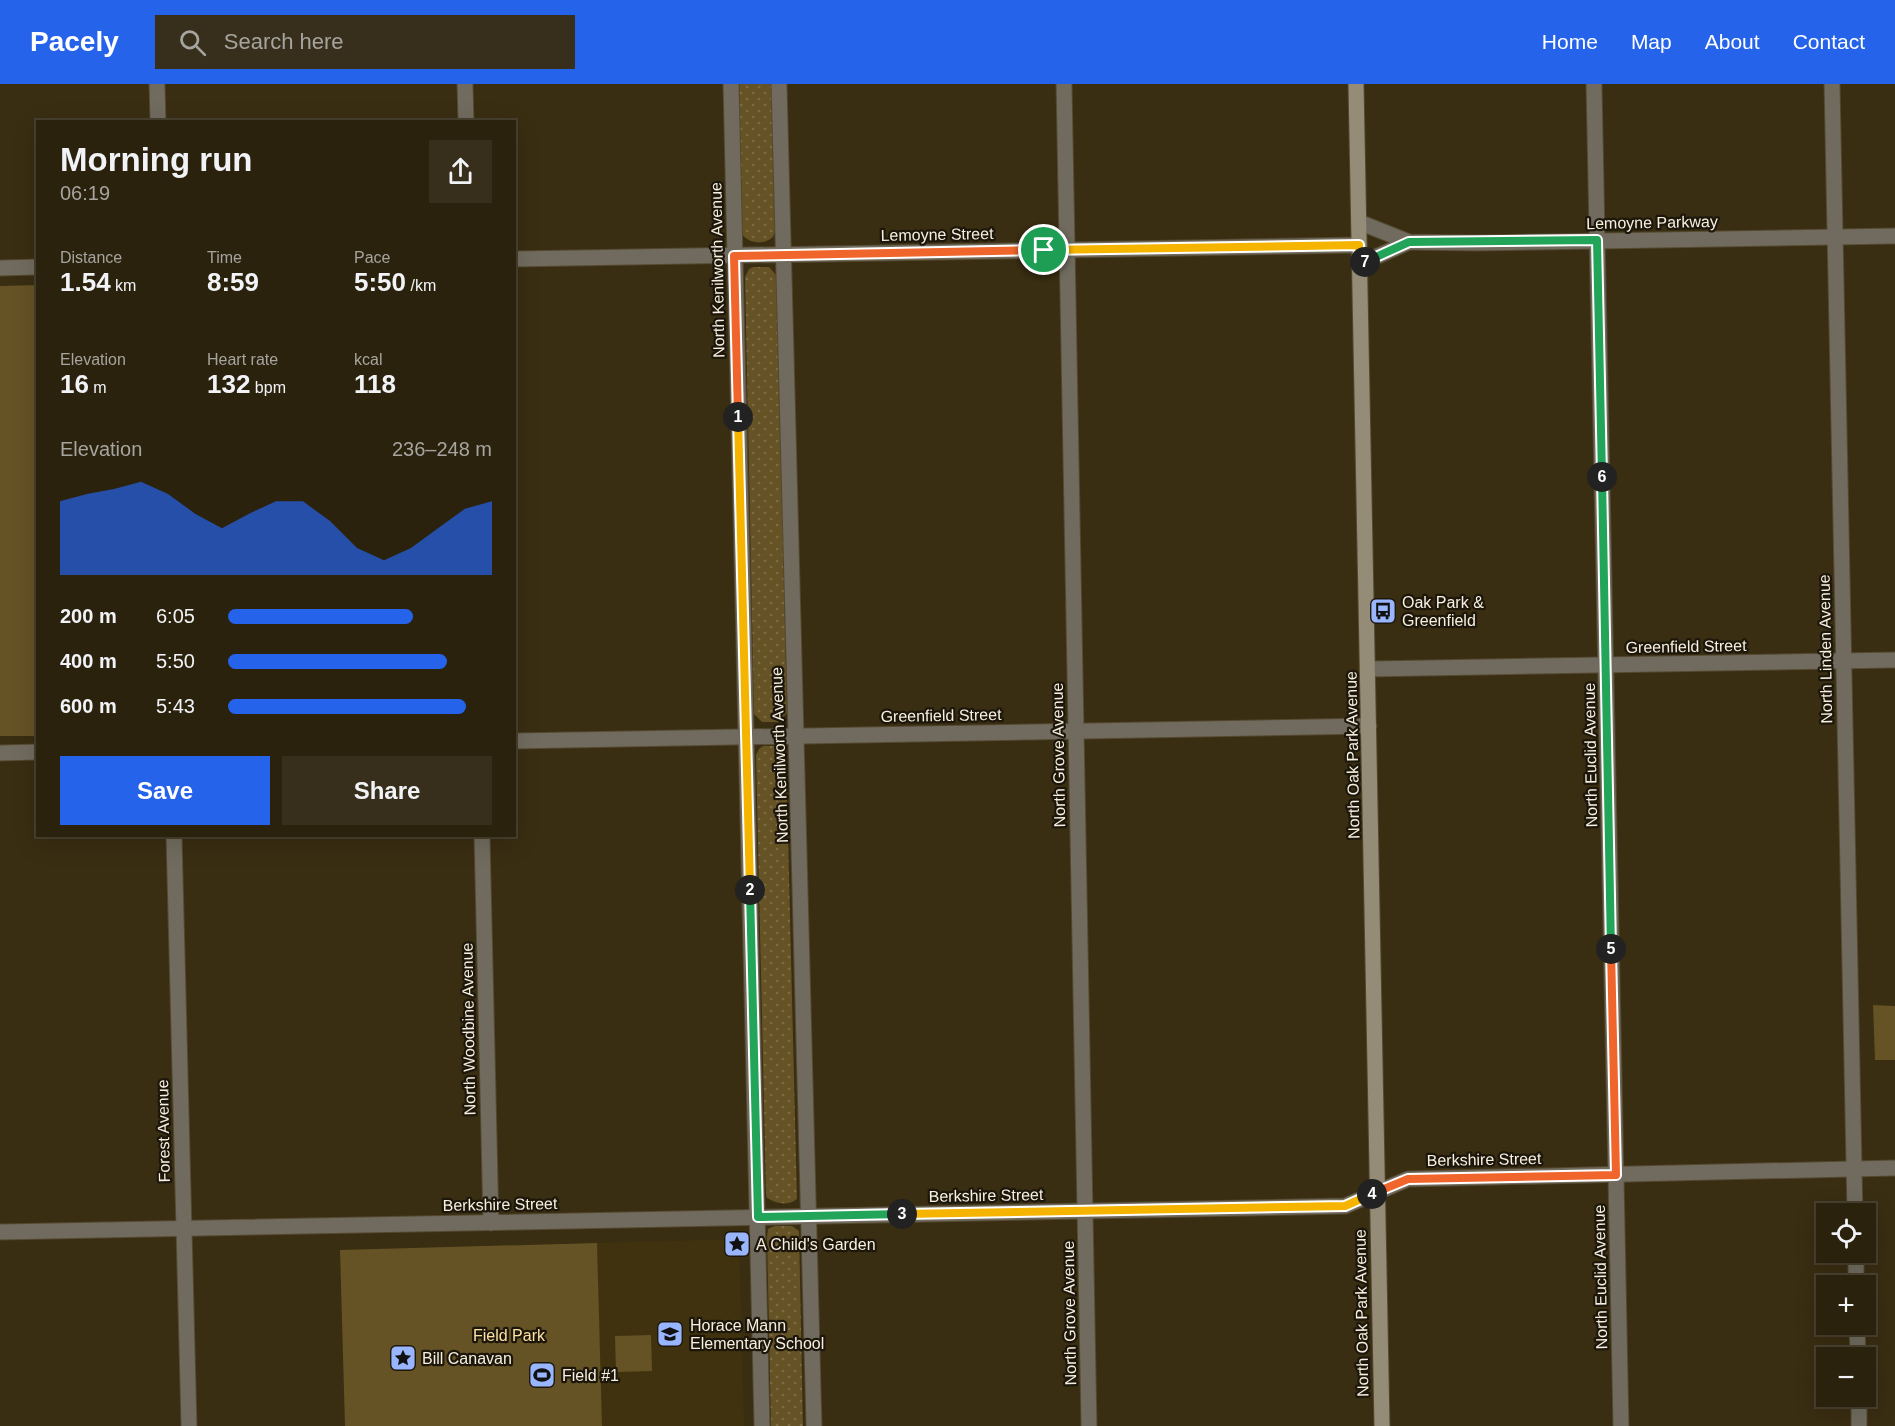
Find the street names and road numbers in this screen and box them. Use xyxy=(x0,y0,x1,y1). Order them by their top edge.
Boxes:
street label: North Kenilworth Avenue xyxy=(707,182,728,358)
street label: Lemoyne Parkway xyxy=(1586,213,1718,232)
street label: Lemoyne Street xyxy=(880,225,994,244)
street label: North Linden Avenue xyxy=(1816,574,1835,724)
street label: Greenfield Street xyxy=(1625,637,1747,656)
street label: North Kenilworth Avenue xyxy=(768,667,791,843)
street label: North Oak Park Avenue xyxy=(1343,671,1362,839)
street label: North Grove Avenue xyxy=(1049,682,1068,827)
street label: North Euclid Avenue xyxy=(1581,682,1600,827)
street label: Greenfield Street xyxy=(880,706,1002,725)
street label: North Woodbine Avenue xyxy=(458,942,479,1116)
street label: Forest Avenue xyxy=(154,1079,173,1183)
street label: Berkshire Street xyxy=(1427,1150,1542,1169)
street label: Berkshire Street xyxy=(929,1186,1044,1205)
street label: Berkshire Street xyxy=(443,1195,558,1214)
street label: North Euclid Avenue xyxy=(1591,1204,1610,1349)
street label: North Oak Park Avenue xyxy=(1352,1229,1371,1397)
street label: North Grove Avenue xyxy=(1060,1240,1079,1385)

